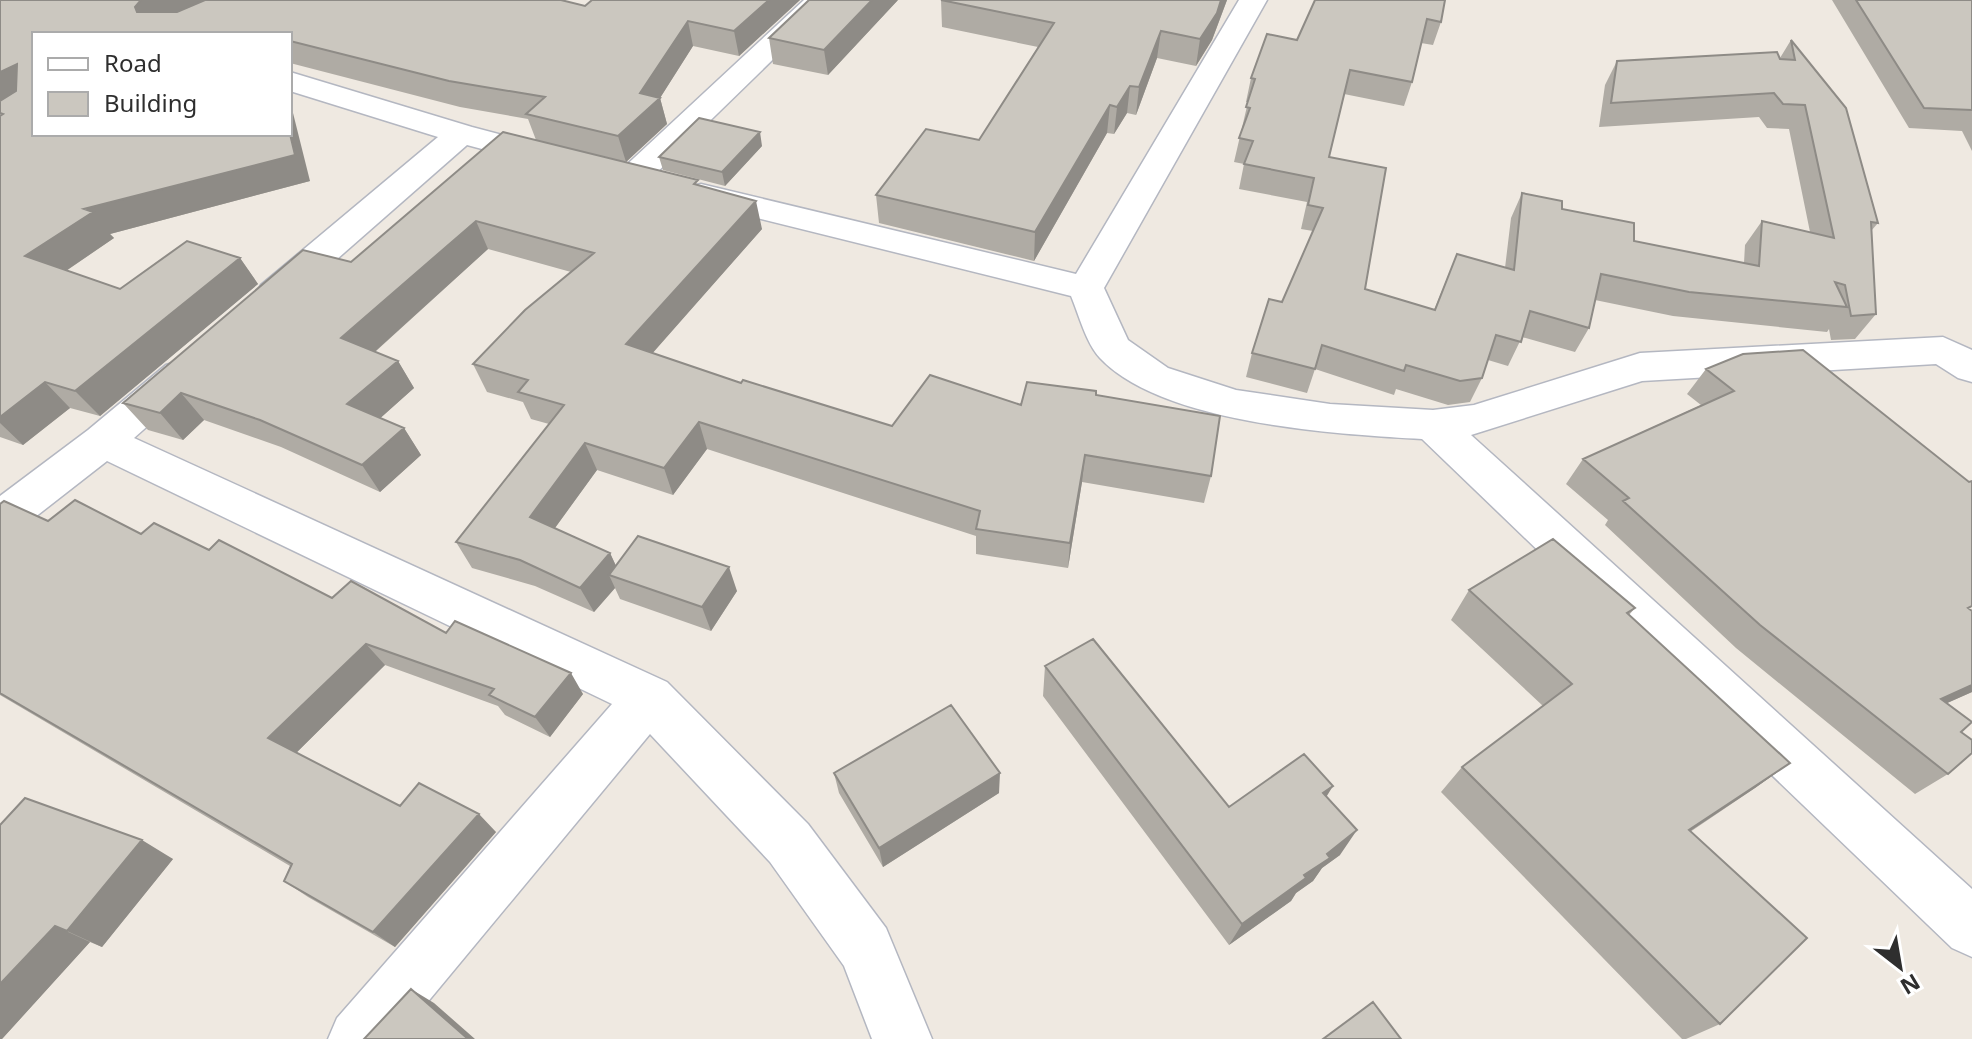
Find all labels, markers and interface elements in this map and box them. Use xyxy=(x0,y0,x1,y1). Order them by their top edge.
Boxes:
legend xyxy=(32,32,292,136)
text: Road xyxy=(104,46,162,79)
text: Building xyxy=(104,86,197,119)
north arrow xyxy=(1860,927,1940,1007)
text: N xyxy=(1895,968,1926,1002)

